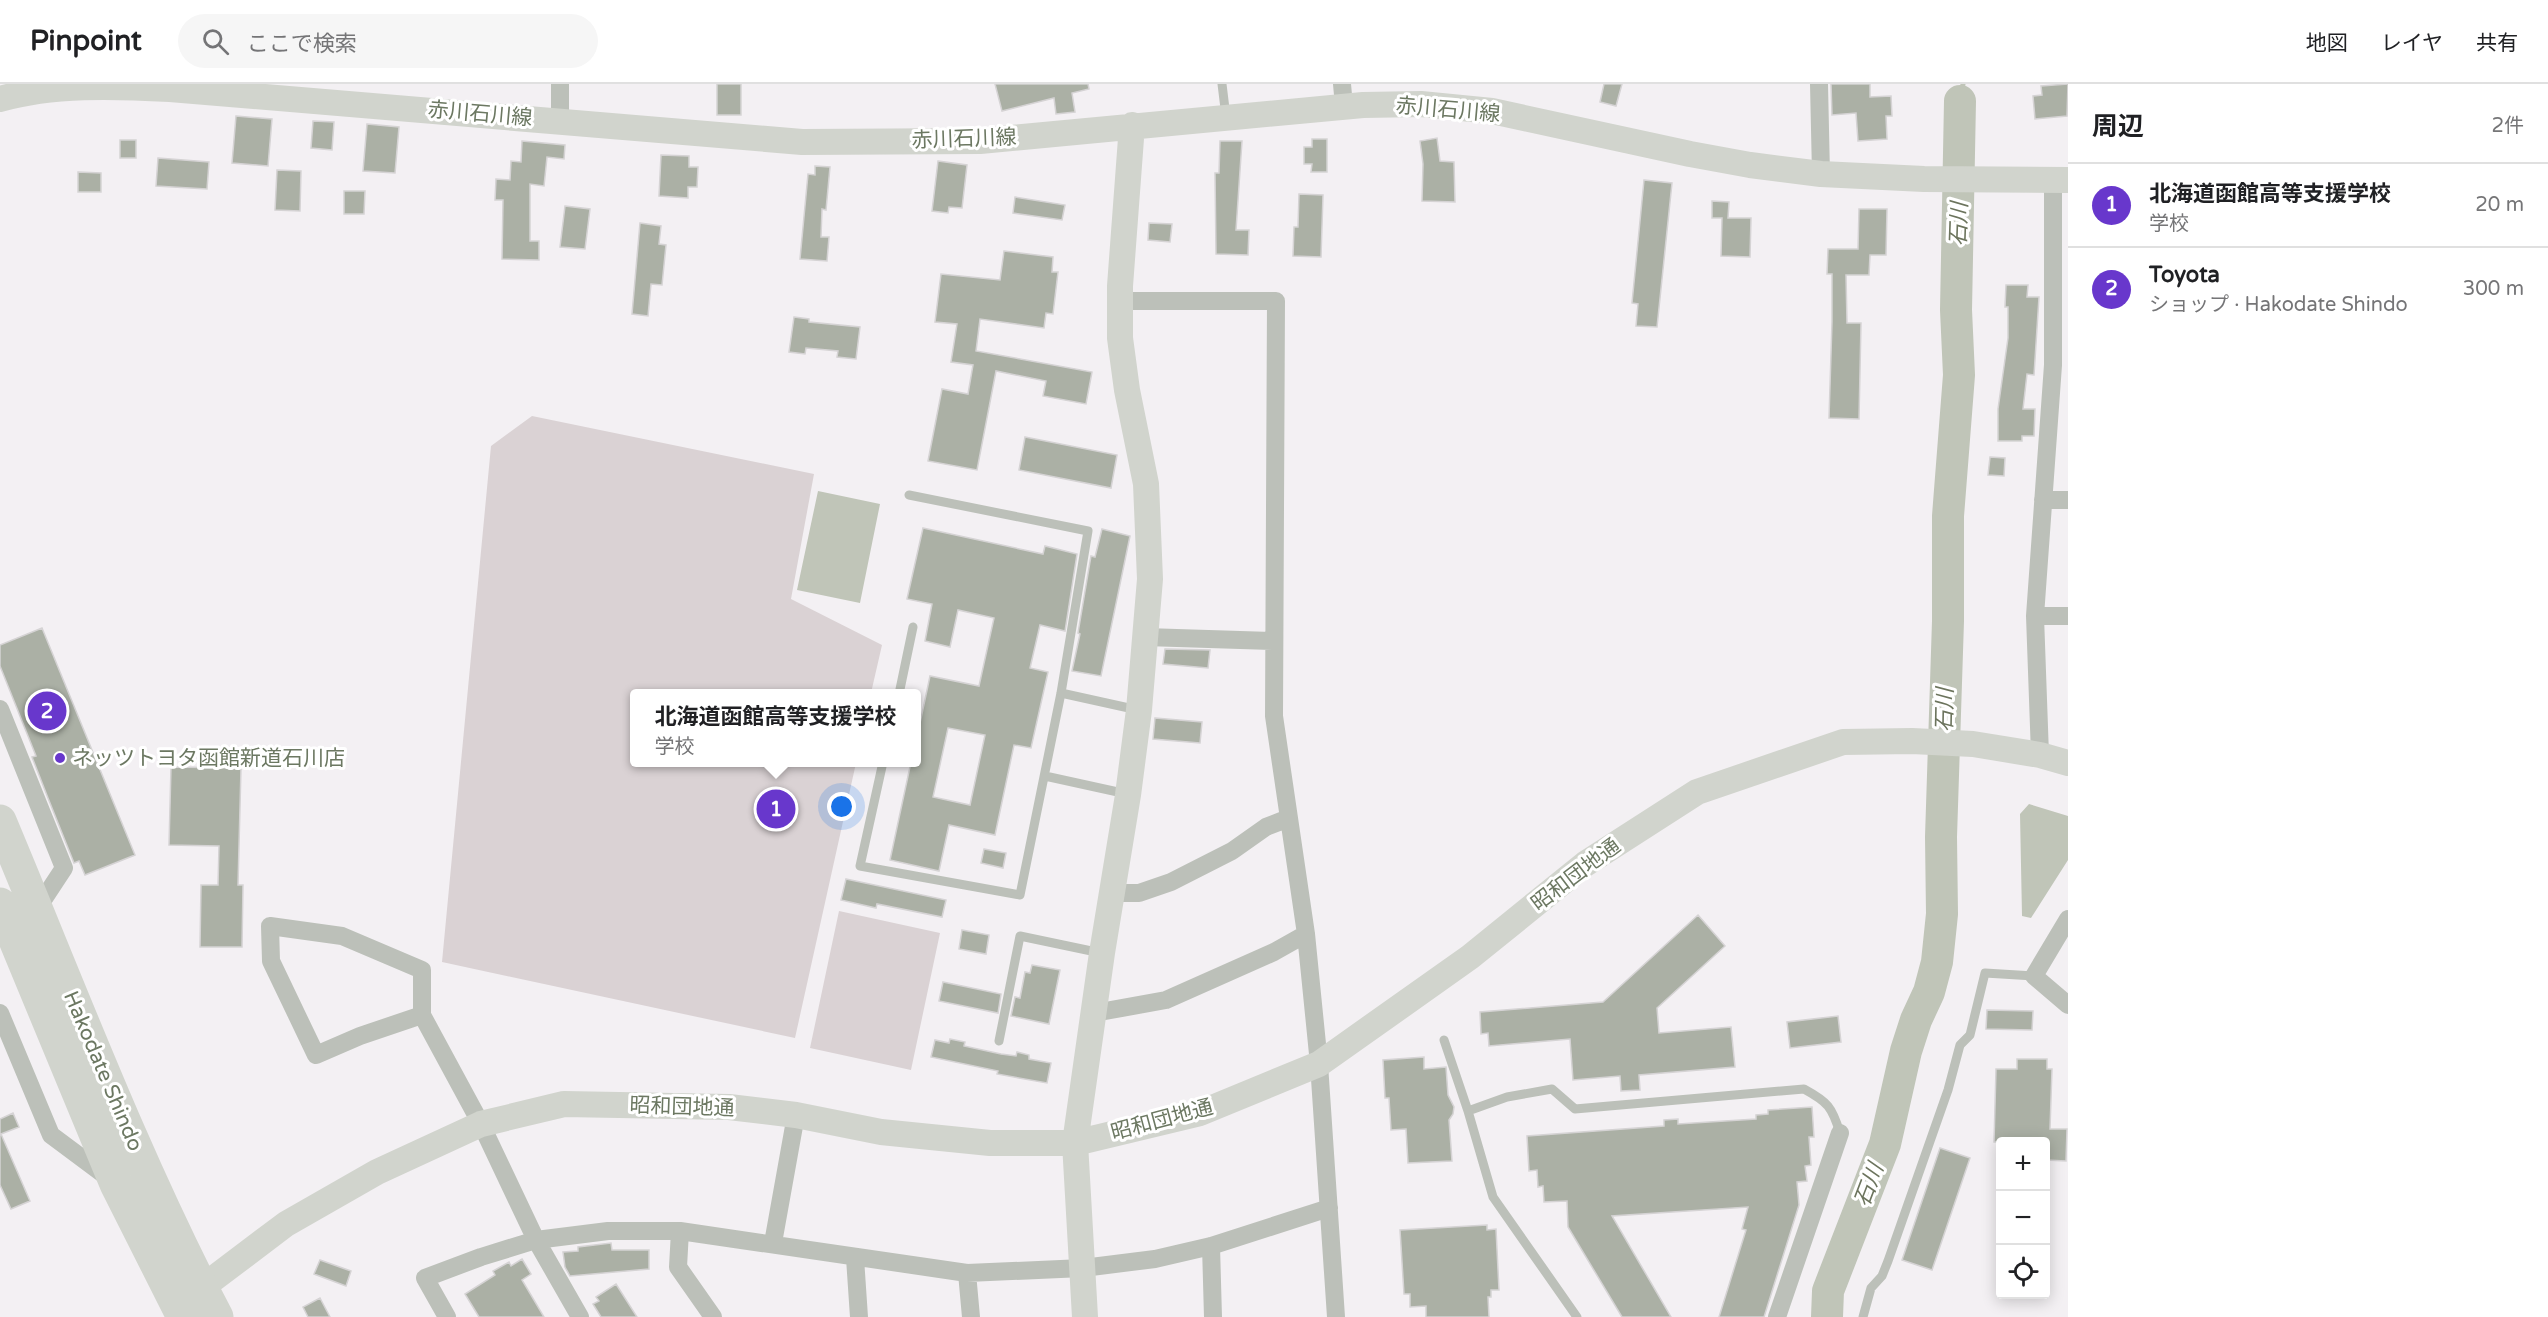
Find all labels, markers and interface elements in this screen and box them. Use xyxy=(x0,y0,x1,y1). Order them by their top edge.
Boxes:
search box xyxy=(178,14,598,68)
text: Pinpoint xyxy=(30,24,142,58)
icon: search xyxy=(199,25,232,58)
text: ここで検索 xyxy=(247,31,357,57)
text: 地図 xyxy=(2306,31,2348,56)
text: レイヤ xyxy=(2381,31,2443,56)
text: 共有 xyxy=(2476,31,2518,56)
street label: 赤川石川線 xyxy=(1395,93,1501,127)
street label: 赤川石川線 xyxy=(427,97,533,131)
text: 周辺 xyxy=(2092,111,2144,142)
text: 2件 xyxy=(2491,114,2524,138)
street label: 赤川石川線 xyxy=(911,125,1017,153)
text: 北海道函館高等支援学校 xyxy=(2149,181,2391,207)
text: 1 xyxy=(2105,193,2118,217)
text: 20 m xyxy=(2475,193,2524,217)
water label: 石川 xyxy=(1945,200,1973,246)
text: 学校 xyxy=(2149,212,2189,236)
text: Toyota xyxy=(2149,262,2220,288)
text: 2 xyxy=(2105,277,2118,301)
text: 300 m xyxy=(2463,277,2524,301)
text: ショップ · Hakodate Shindo xyxy=(2149,293,2408,317)
water label: 石川 xyxy=(1932,686,1958,732)
pin: 2 xyxy=(28,688,66,734)
popup xyxy=(630,689,921,767)
text: 北海道函館高等支援学校 xyxy=(654,704,897,730)
text: 学校 xyxy=(654,735,694,759)
place label: ネッツトヨタ函館新道石川店 xyxy=(72,746,345,771)
marker: ネッツトヨタ函館新道石川店 xyxy=(53,751,67,765)
pin: 1 xyxy=(756,786,796,832)
your location xyxy=(827,792,856,821)
street label: 昭和団地通 xyxy=(1527,833,1625,917)
street label: Hakodate Shindo xyxy=(58,987,148,1155)
street label: 昭和団地通 xyxy=(629,1093,735,1121)
street label: 昭和団地通 xyxy=(1108,1094,1216,1146)
map controls xyxy=(1996,1137,2050,1299)
button: + xyxy=(1996,1137,2050,1191)
water label: 石川 xyxy=(1849,1158,1890,1210)
button: − xyxy=(1996,1191,2050,1245)
button: locate xyxy=(1996,1245,2050,1299)

